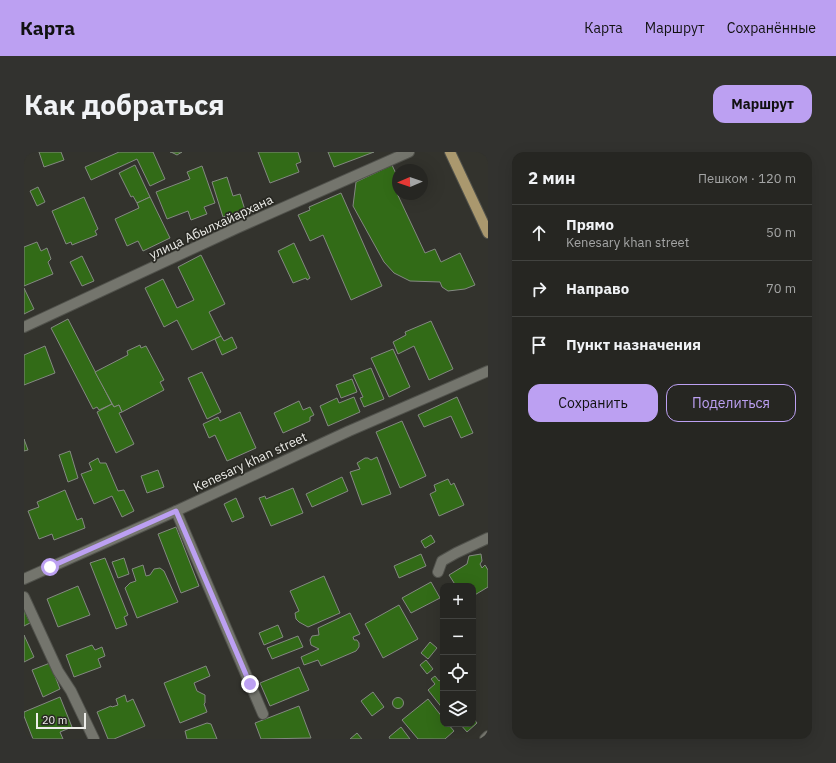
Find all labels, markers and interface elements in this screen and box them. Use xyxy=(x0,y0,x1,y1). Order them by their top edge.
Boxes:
text: Карта xyxy=(20,16,75,40)
text: Карта xyxy=(584,19,623,37)
text: Маршрут xyxy=(645,19,705,37)
text: Сохранённые xyxy=(727,19,816,37)
button: Маршрут xyxy=(713,85,812,123)
text: Как добраться xyxy=(24,86,225,123)
north arrow xyxy=(392,164,428,200)
text: 2 мин xyxy=(528,167,575,189)
text: Пешком · 120 m xyxy=(698,170,796,187)
street label: улица Абылхайархана xyxy=(146,191,276,263)
text: Прямо xyxy=(566,215,614,234)
icon: ahead xyxy=(528,222,550,244)
text: 50 m xyxy=(766,224,796,241)
text: Kenesary khan street xyxy=(566,234,689,251)
icon: right xyxy=(528,278,550,300)
text: Направо xyxy=(566,279,629,298)
text: 70 m xyxy=(766,280,796,297)
icon: arrive xyxy=(528,334,550,356)
text: Пункт назначения xyxy=(566,335,701,354)
button: Сохранить xyxy=(528,384,658,422)
button: Поделиться xyxy=(666,384,796,422)
street label: Kenesary khan street xyxy=(191,428,309,496)
route start xyxy=(41,558,59,576)
map controls xyxy=(440,583,476,727)
button: + xyxy=(440,583,476,619)
button: − xyxy=(440,619,476,655)
button: locate xyxy=(440,655,476,691)
route end xyxy=(241,675,259,693)
button: layers xyxy=(440,691,476,727)
scale bar xyxy=(36,711,86,730)
text: 20 m xyxy=(42,713,67,727)

